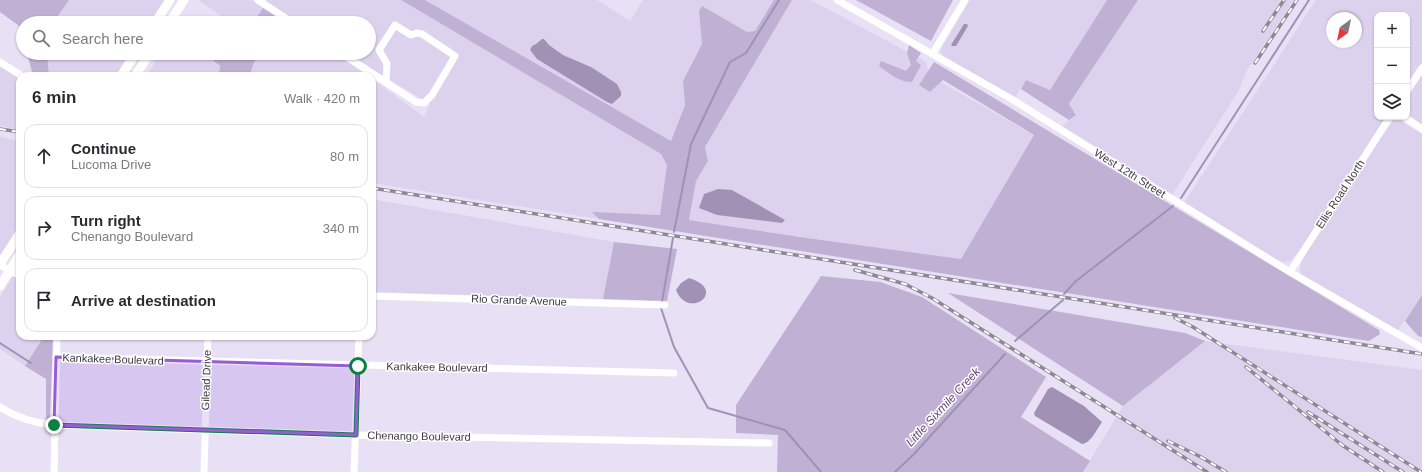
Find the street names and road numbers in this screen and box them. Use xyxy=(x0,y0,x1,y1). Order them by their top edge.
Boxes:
street label: West 12th Street xyxy=(1092,146,1168,200)
street label: Ellis Road North xyxy=(1313,157,1367,231)
street label: Rio Grande Avenue xyxy=(471,292,567,308)
street label: Gilead Drive xyxy=(199,350,213,410)
street label: Kankakee Boulevard xyxy=(62,351,164,367)
street label: Kankakee Boulevard xyxy=(386,360,488,374)
street label: Chenango Boulevard xyxy=(367,429,471,443)

